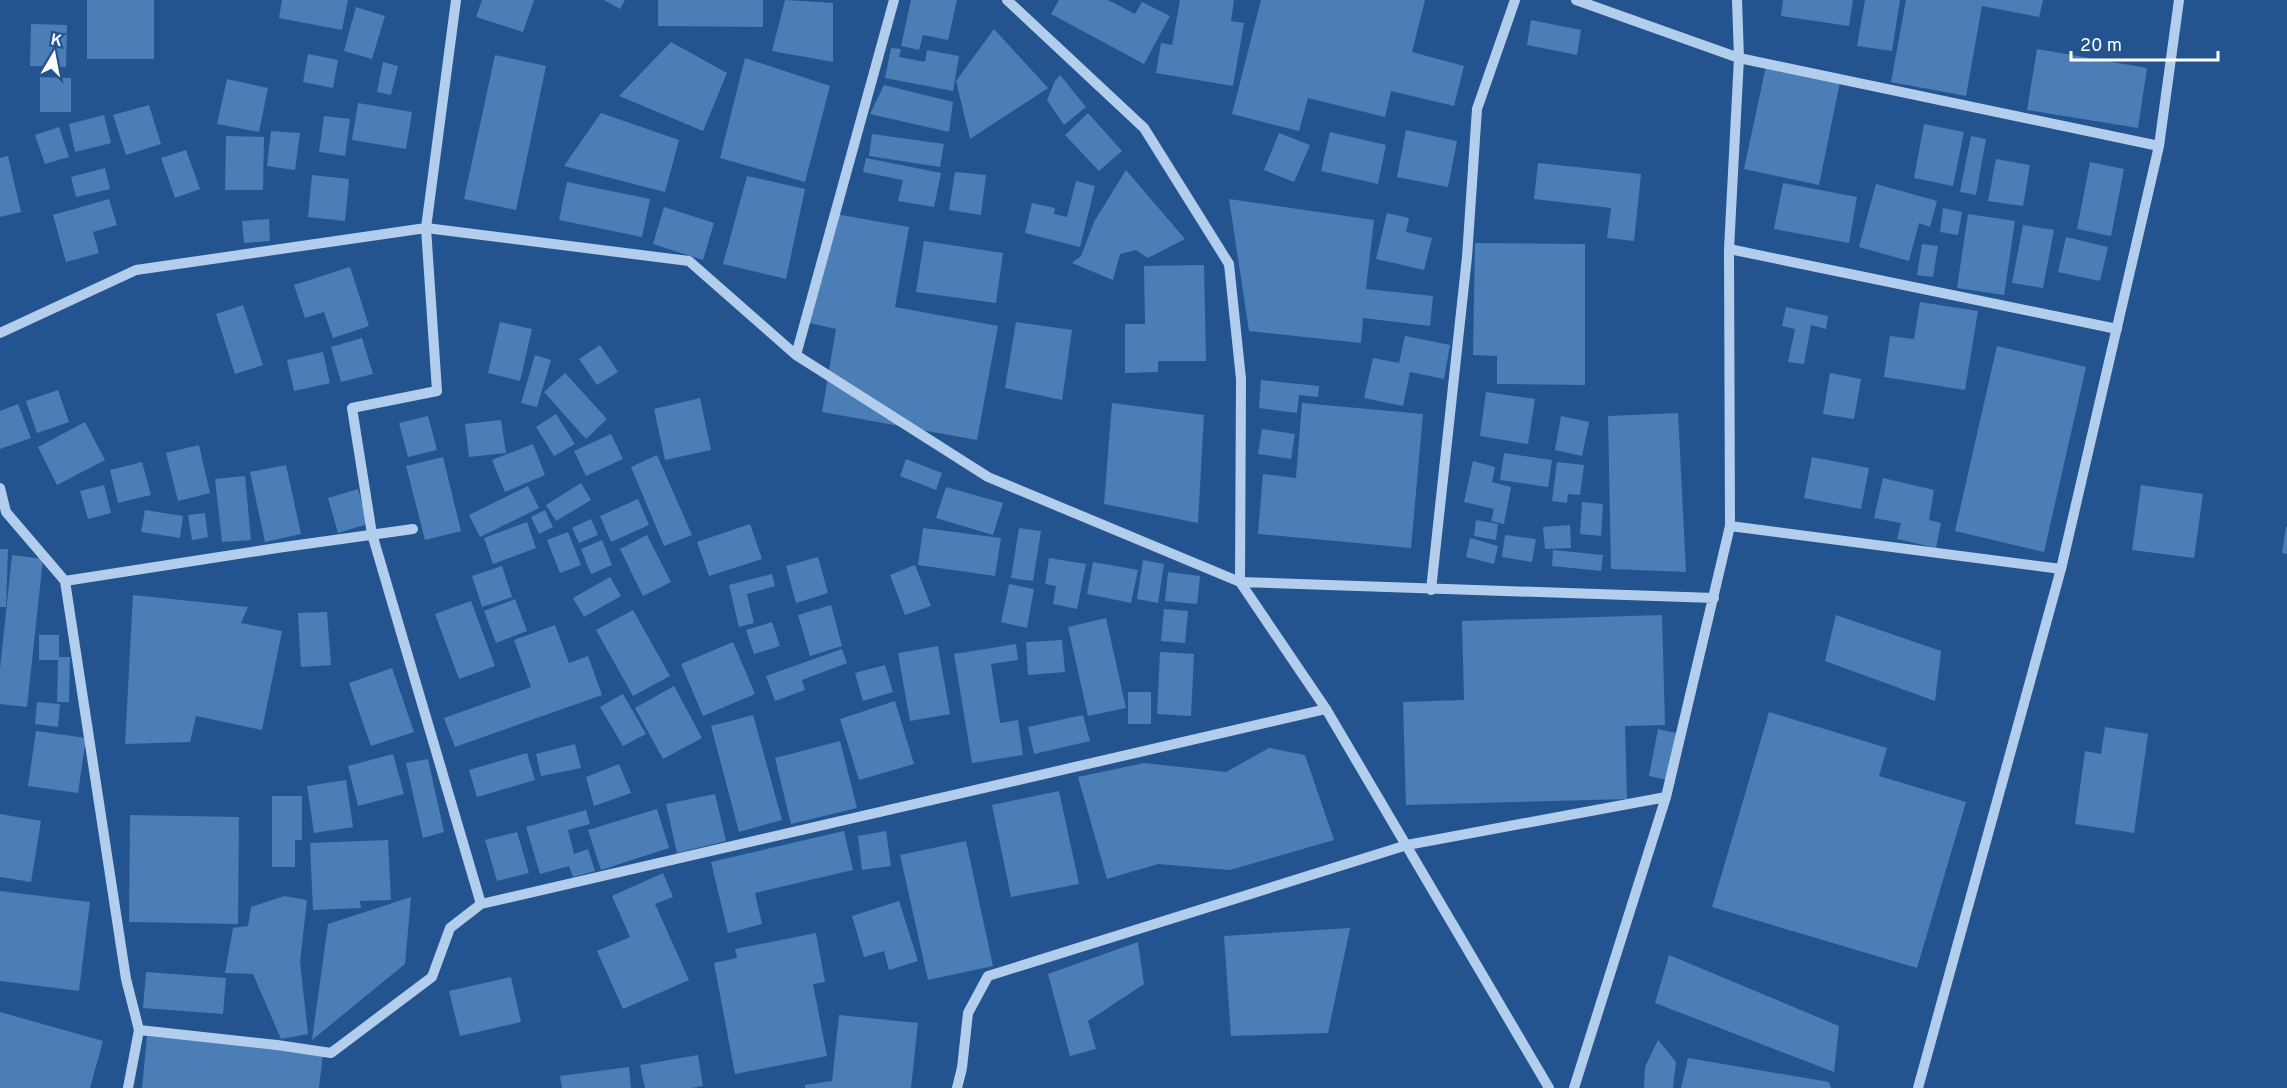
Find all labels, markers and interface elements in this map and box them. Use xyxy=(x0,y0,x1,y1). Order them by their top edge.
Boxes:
north arrow xyxy=(24,24,84,84)
scale bar xyxy=(2071,24,2218,62)
text: K xyxy=(49,30,64,52)
text: 20 m xyxy=(2080,35,2122,58)

